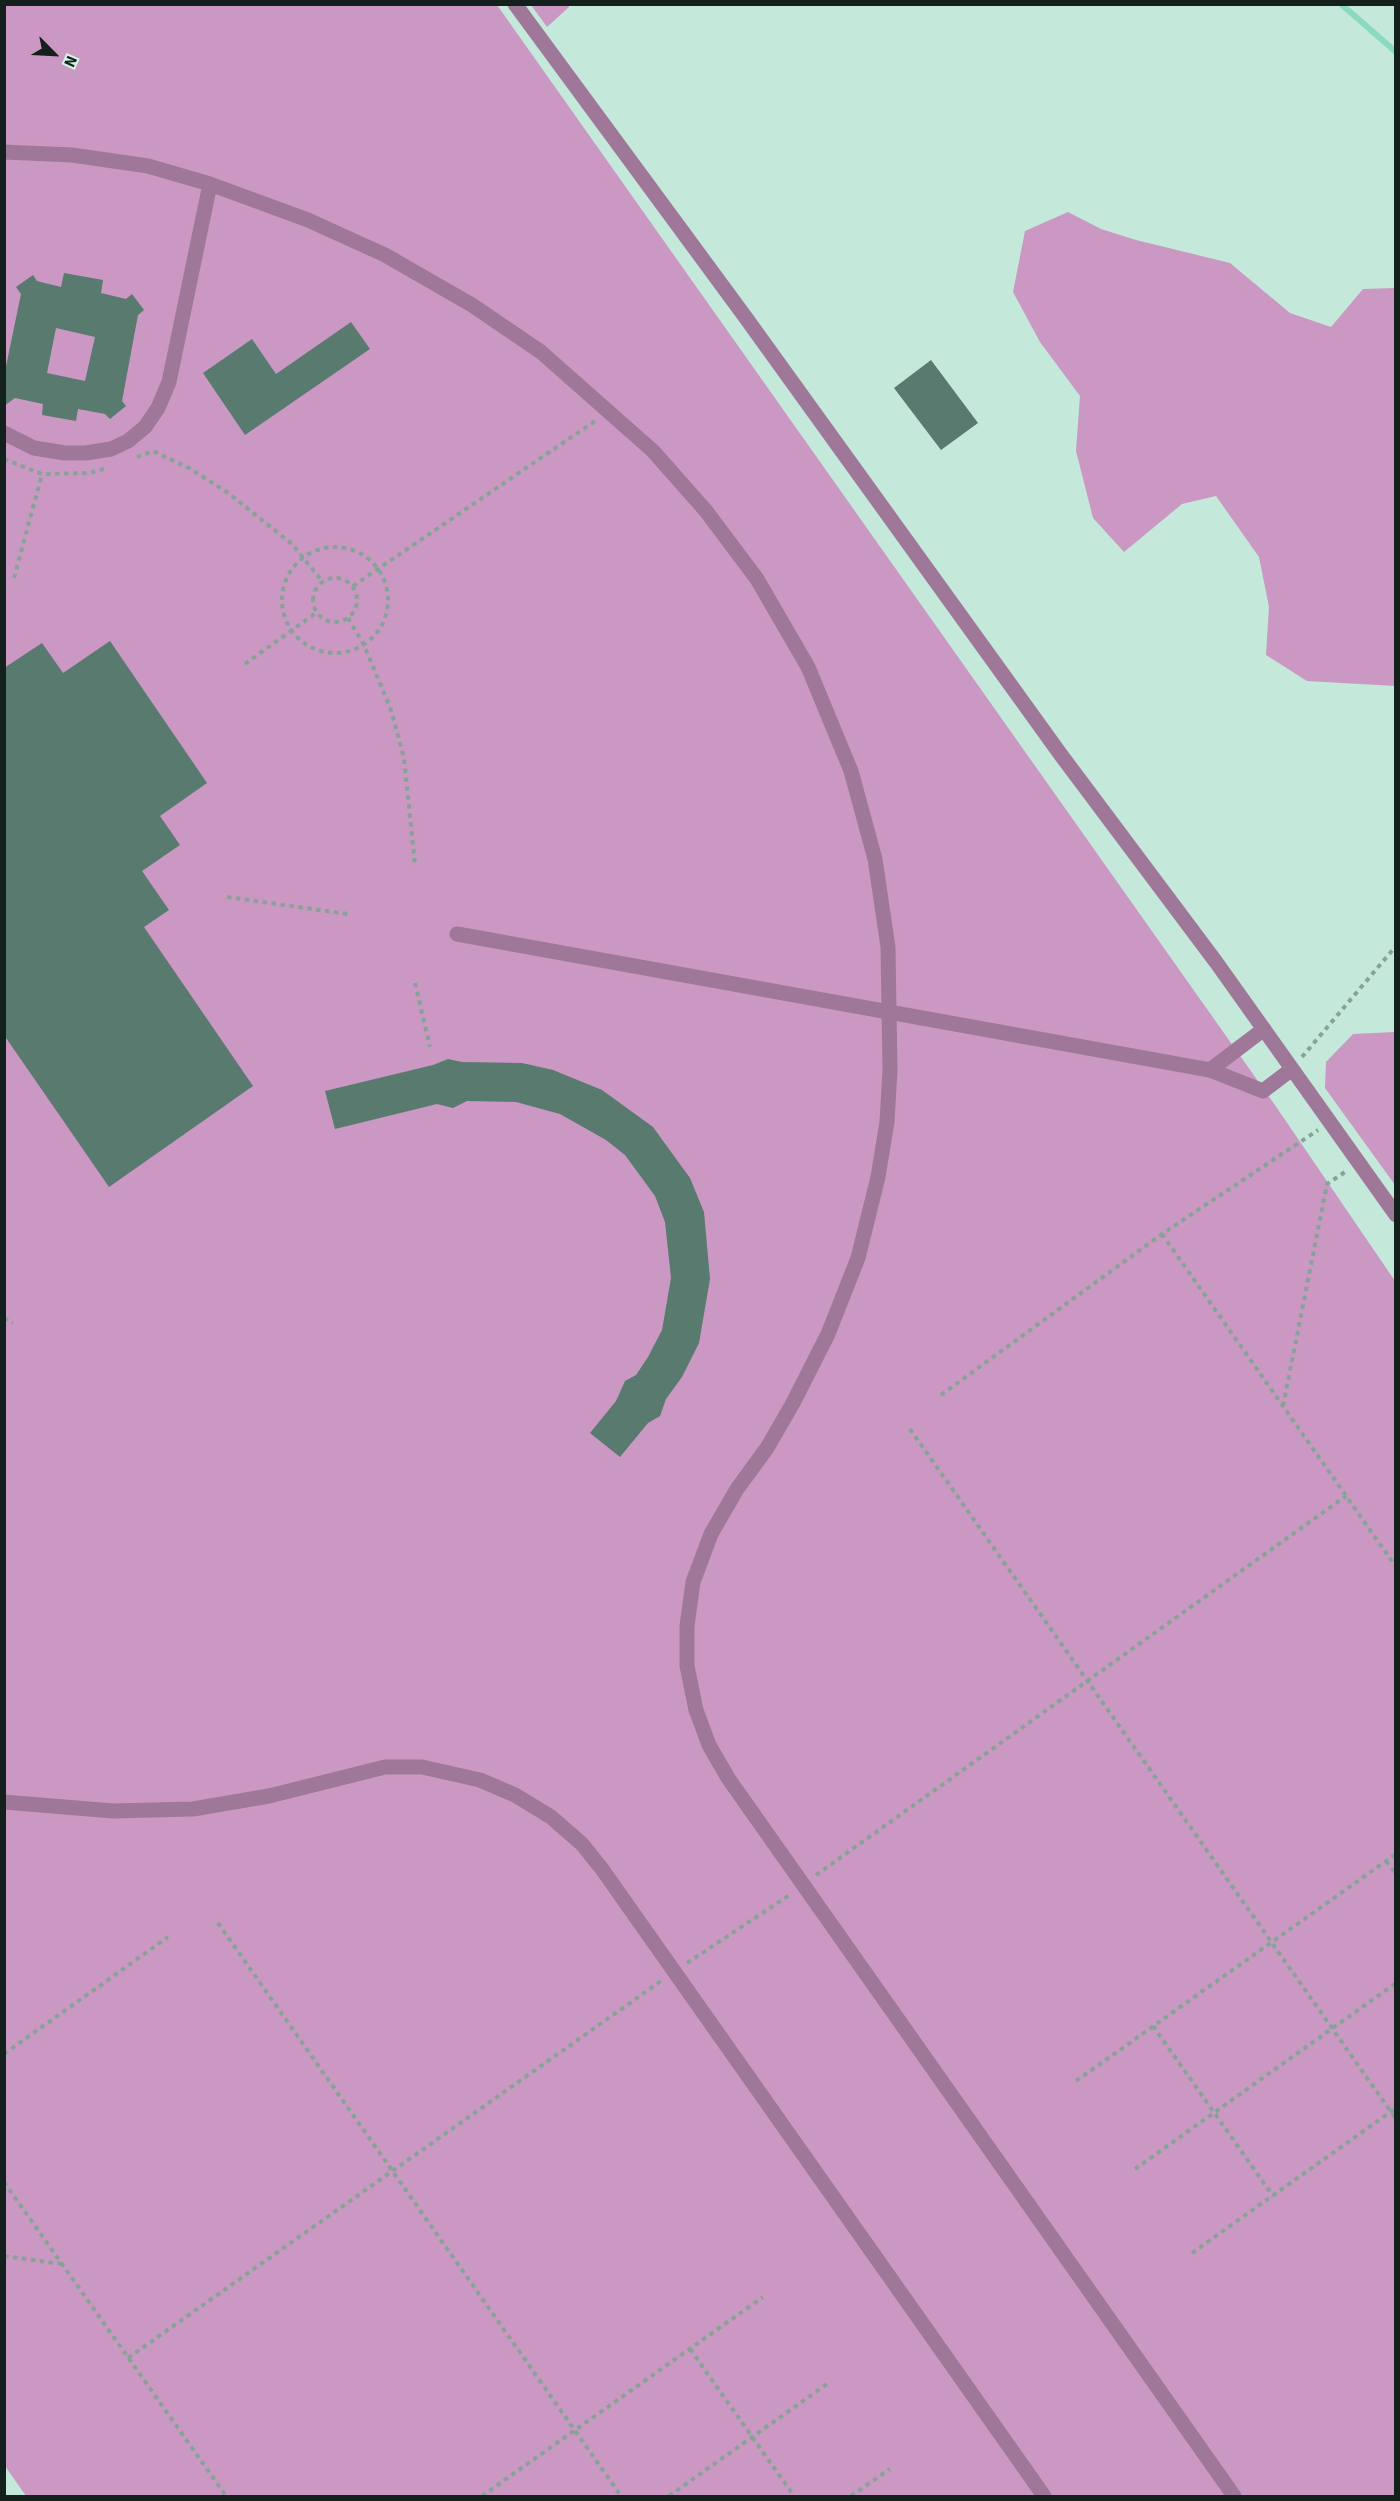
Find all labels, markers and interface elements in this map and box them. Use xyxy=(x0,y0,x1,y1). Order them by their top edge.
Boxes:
north arrow xyxy=(24,24,84,84)
text: N xyxy=(58,52,83,71)

